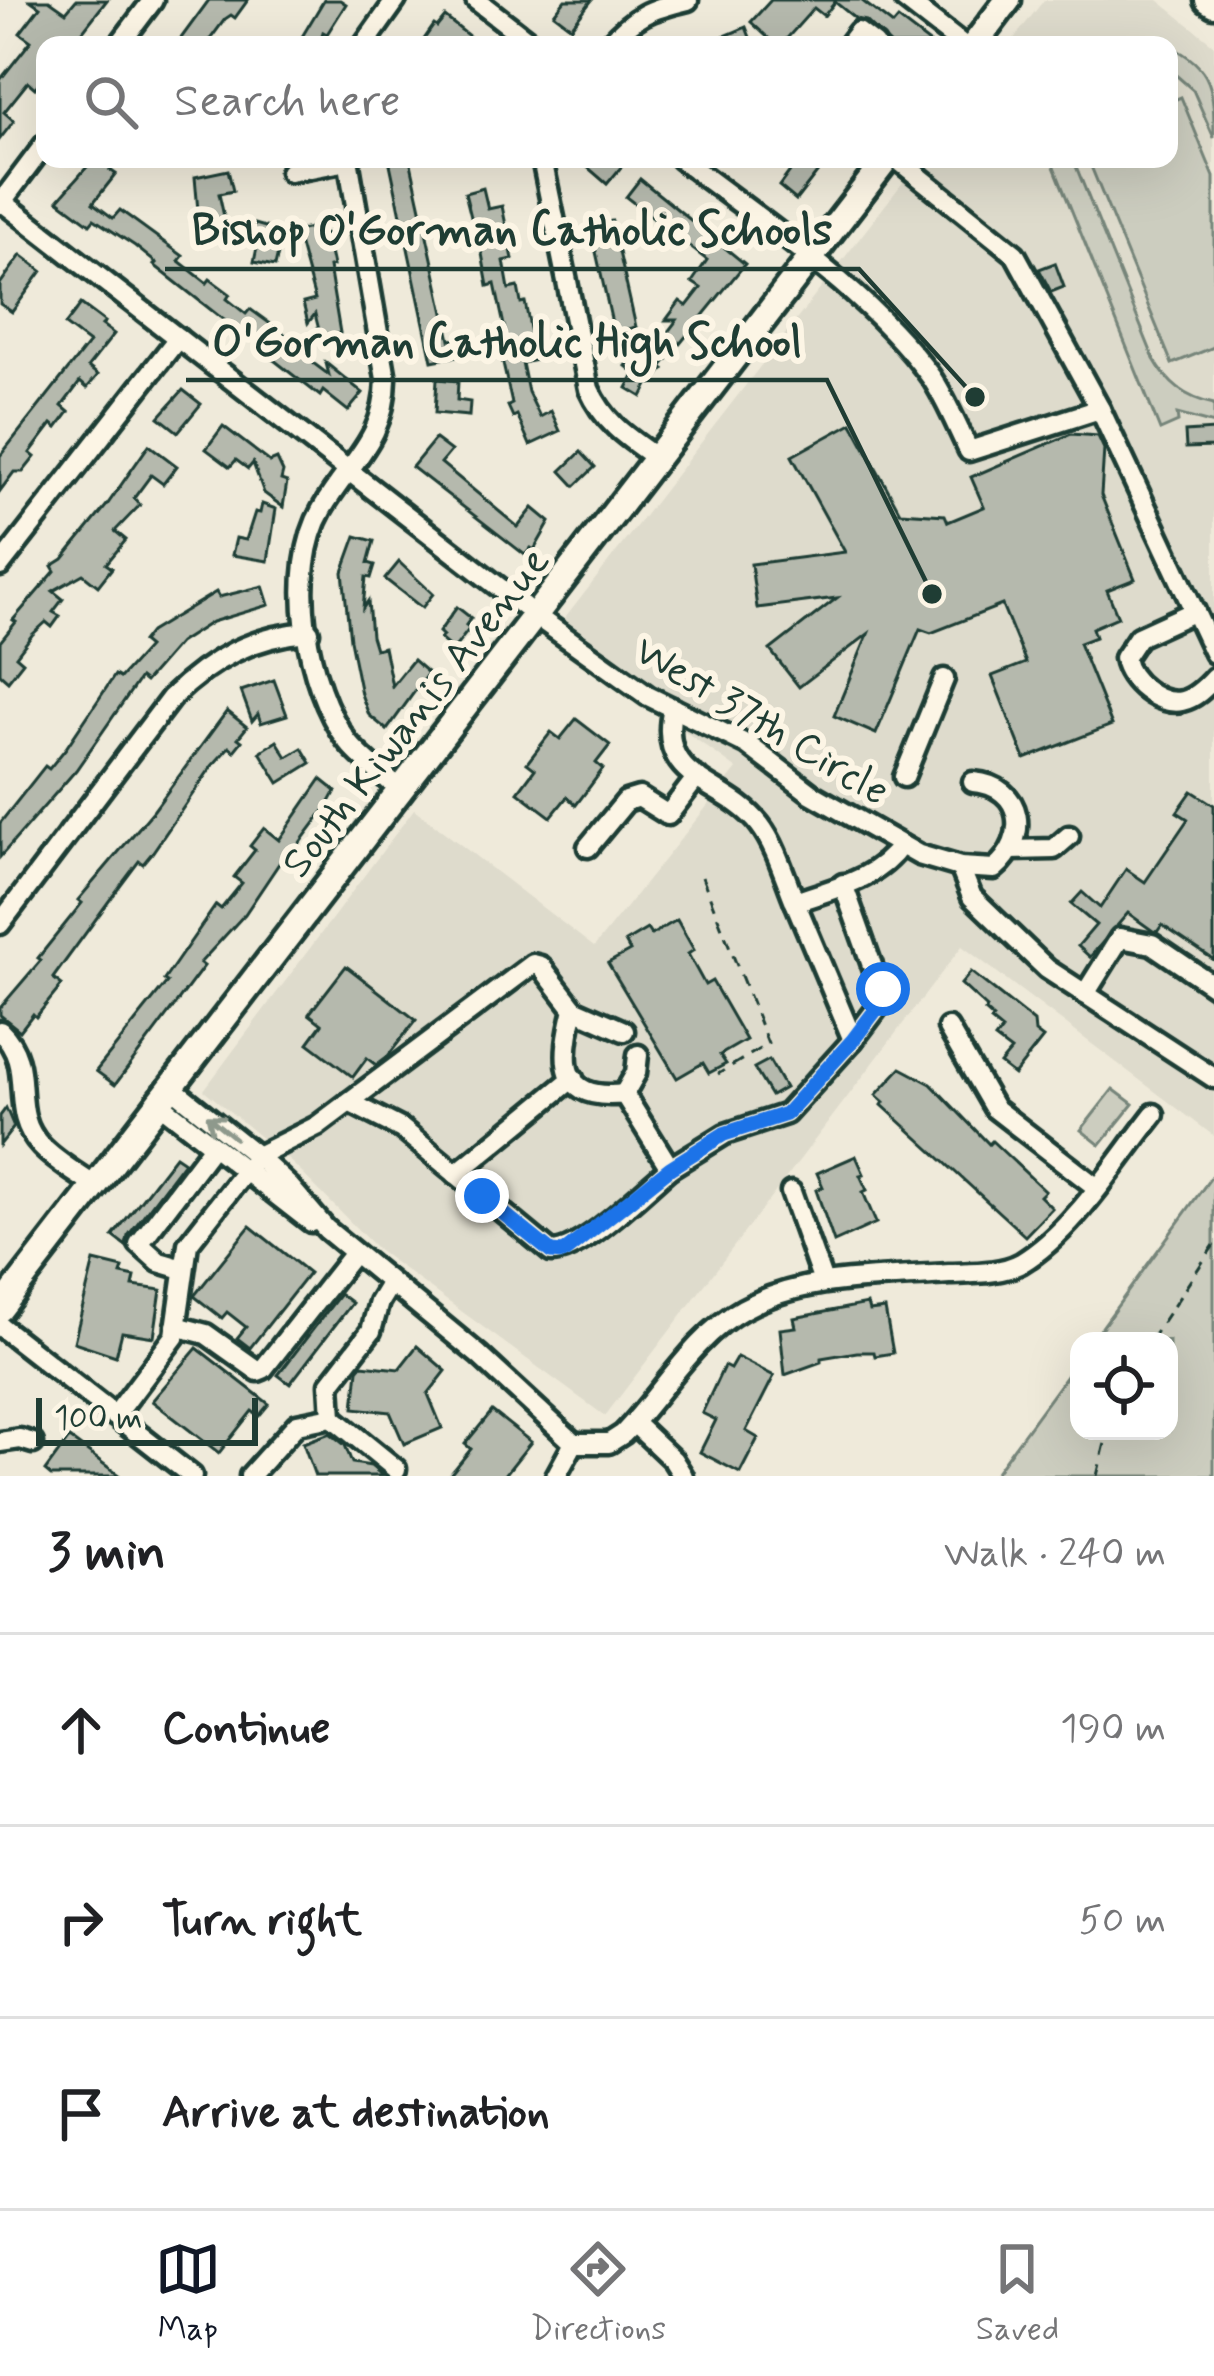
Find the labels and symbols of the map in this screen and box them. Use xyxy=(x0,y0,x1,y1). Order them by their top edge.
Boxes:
callout: Bishop O'Gorman Catholic Schools xyxy=(165,188,859,269)
text: Bishop O'Gorman Catholic Schools xyxy=(192,202,832,261)
callout: O'Gorman Catholic High School xyxy=(186,299,827,380)
text: O'Gorman Catholic High School xyxy=(212,314,802,377)
street label: South Kiwanis Avenue xyxy=(270,537,563,890)
street label: West 37th Circle xyxy=(624,624,899,820)
route start xyxy=(856,962,910,1016)
one-way arrow xyxy=(206,1114,238,1141)
route end xyxy=(455,1169,509,1223)
scale bar xyxy=(36,1392,258,1445)

